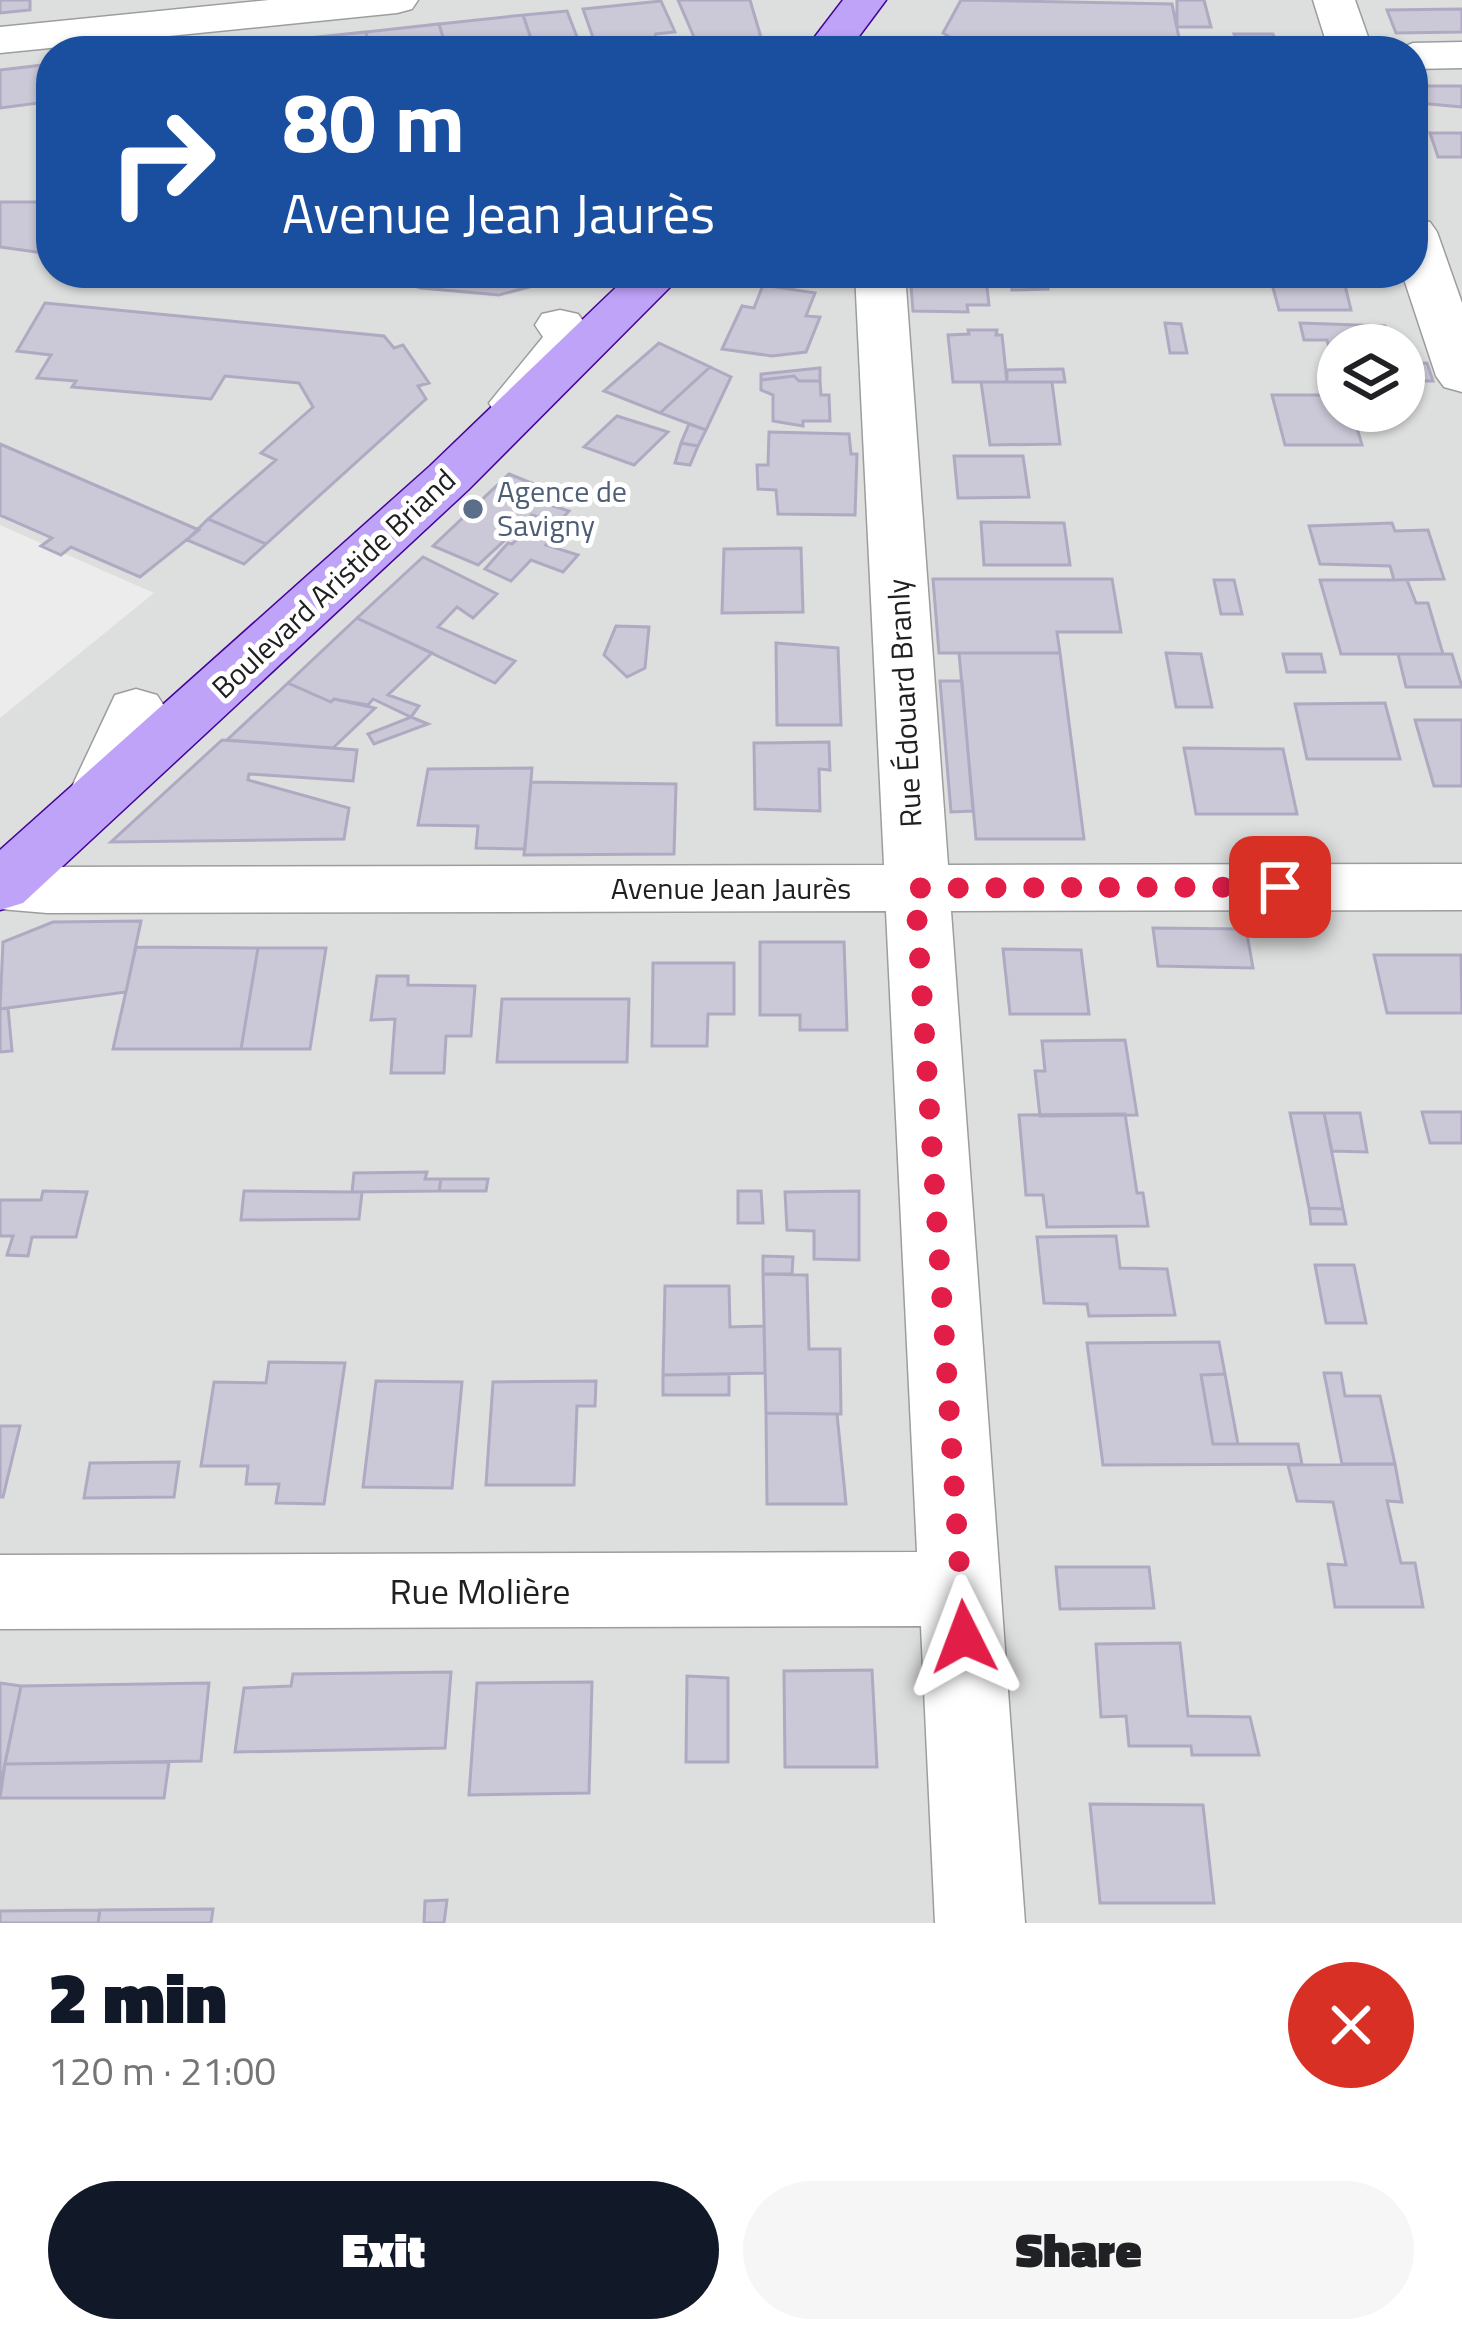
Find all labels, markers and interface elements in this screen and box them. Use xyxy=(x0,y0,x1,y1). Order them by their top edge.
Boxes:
text: 80 m xyxy=(282,57,465,185)
icon: right xyxy=(84,84,240,240)
text: Avenue Jean Jaurès xyxy=(282,172,715,254)
map controls xyxy=(1317,324,1425,432)
button: layers xyxy=(1317,324,1425,432)
street label: Boulevard Aristide Briand xyxy=(201,457,466,709)
place label: Agence de Savigny xyxy=(497,468,627,548)
marker: Agence de Savigny xyxy=(460,496,486,522)
street label: Rue Édouard Branly xyxy=(875,578,933,829)
pin xyxy=(1229,836,1331,938)
icon: arrive xyxy=(1247,854,1313,920)
street label: Avenue Jean Jaurès xyxy=(611,865,851,911)
street label: Rue Molière xyxy=(389,1563,571,1618)
position arrow xyxy=(901,1574,1027,1700)
text: 2 min xyxy=(48,1941,227,2051)
button: close xyxy=(1288,1962,1414,2088)
text: 120 m · 21:00 xyxy=(48,2041,276,2100)
button: Exit xyxy=(48,2181,719,2319)
button: Share xyxy=(743,2181,1414,2319)

